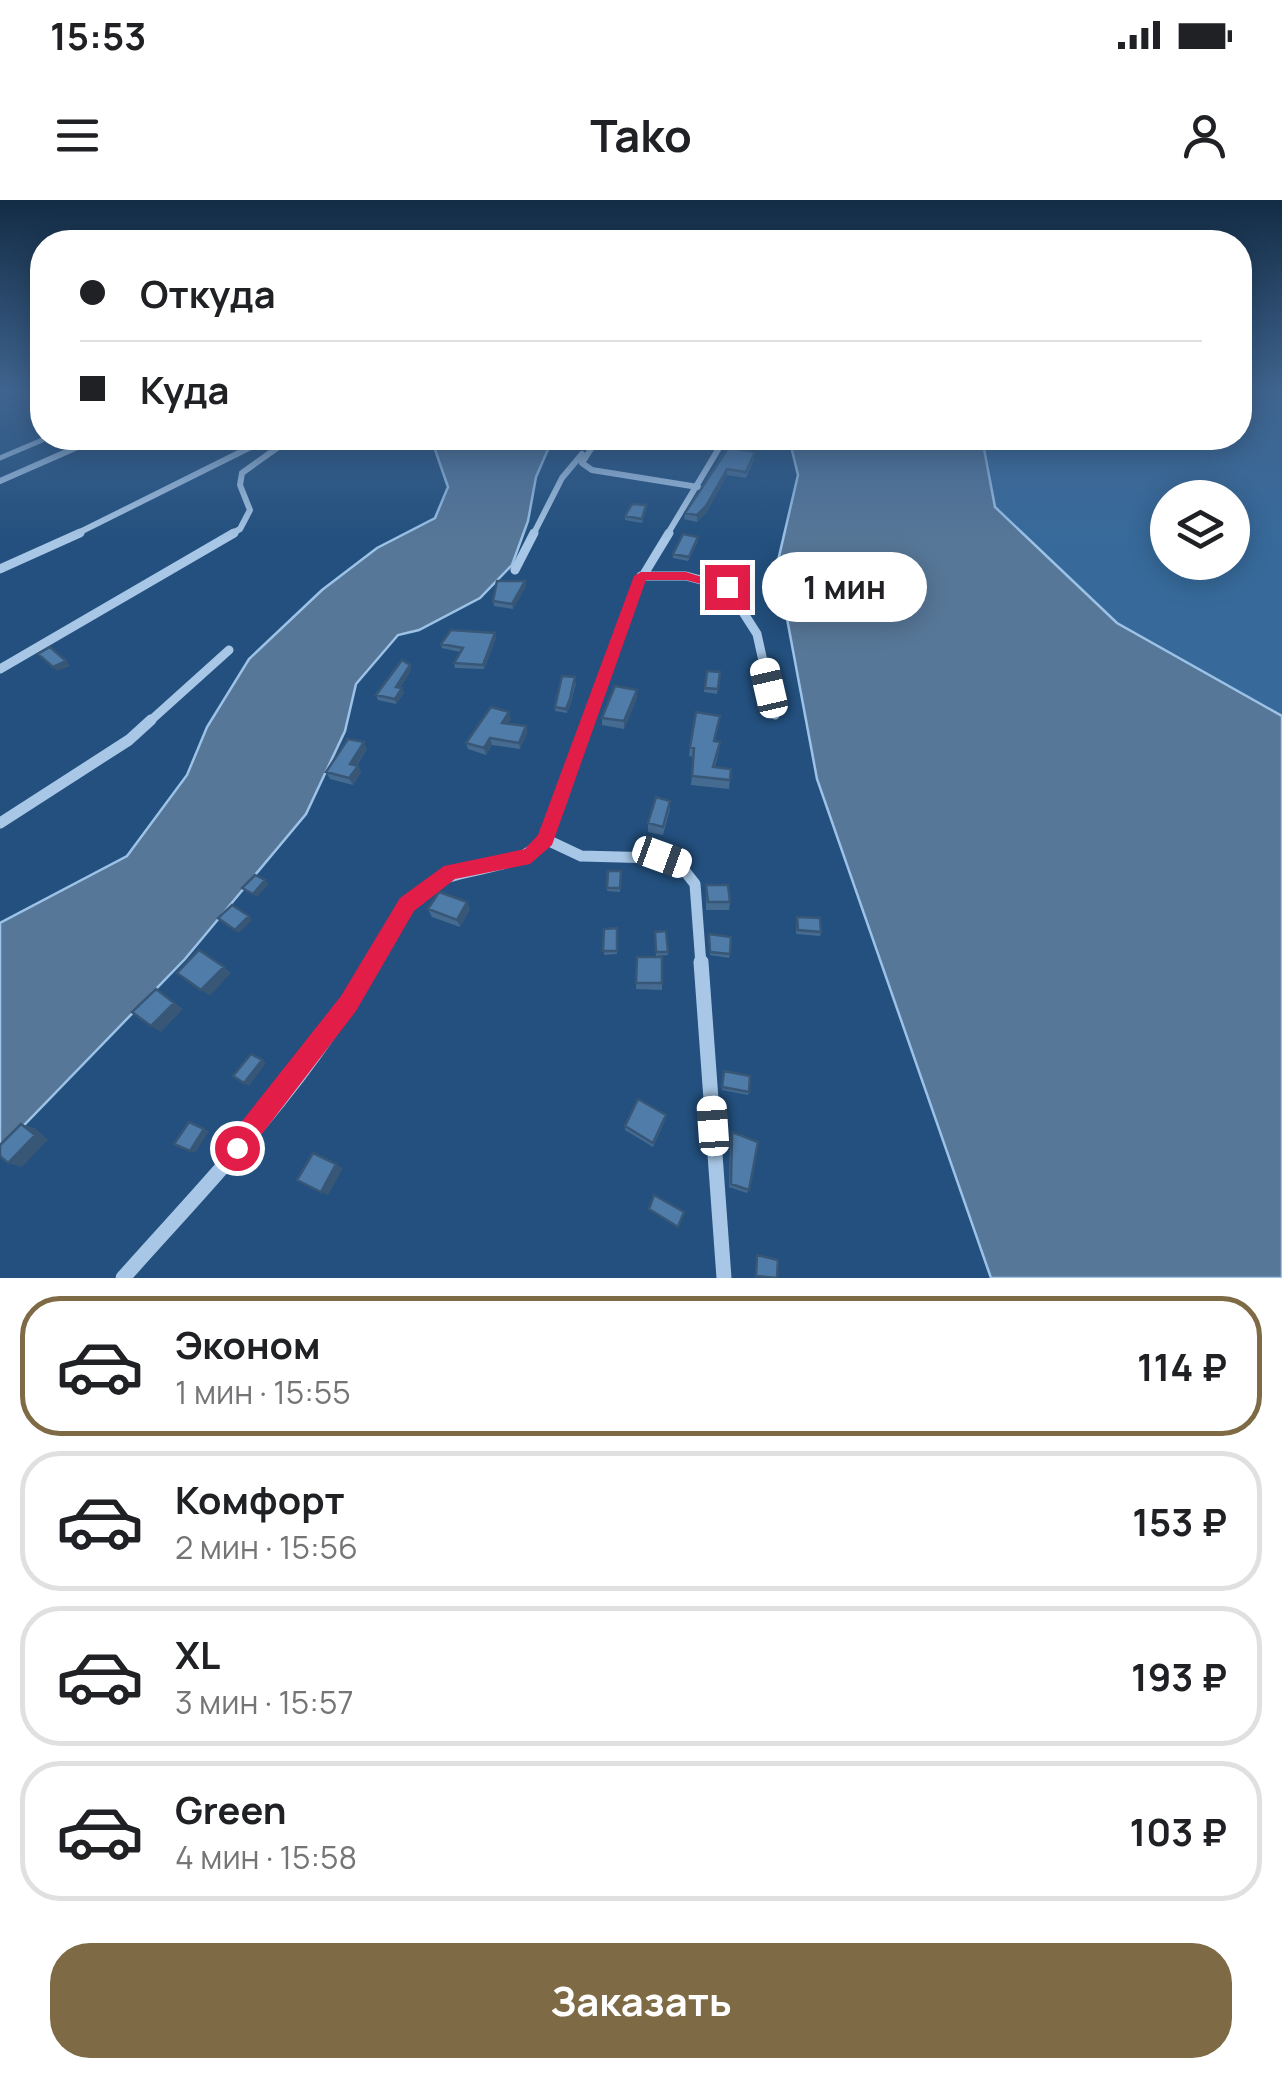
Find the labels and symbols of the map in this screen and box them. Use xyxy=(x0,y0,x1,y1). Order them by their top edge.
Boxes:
callout: 1 мин xyxy=(762,552,927,622)
route end xyxy=(705,565,750,610)
car xyxy=(748,655,790,721)
car xyxy=(629,833,695,881)
car xyxy=(696,1095,730,1157)
route start xyxy=(215,1126,260,1171)

